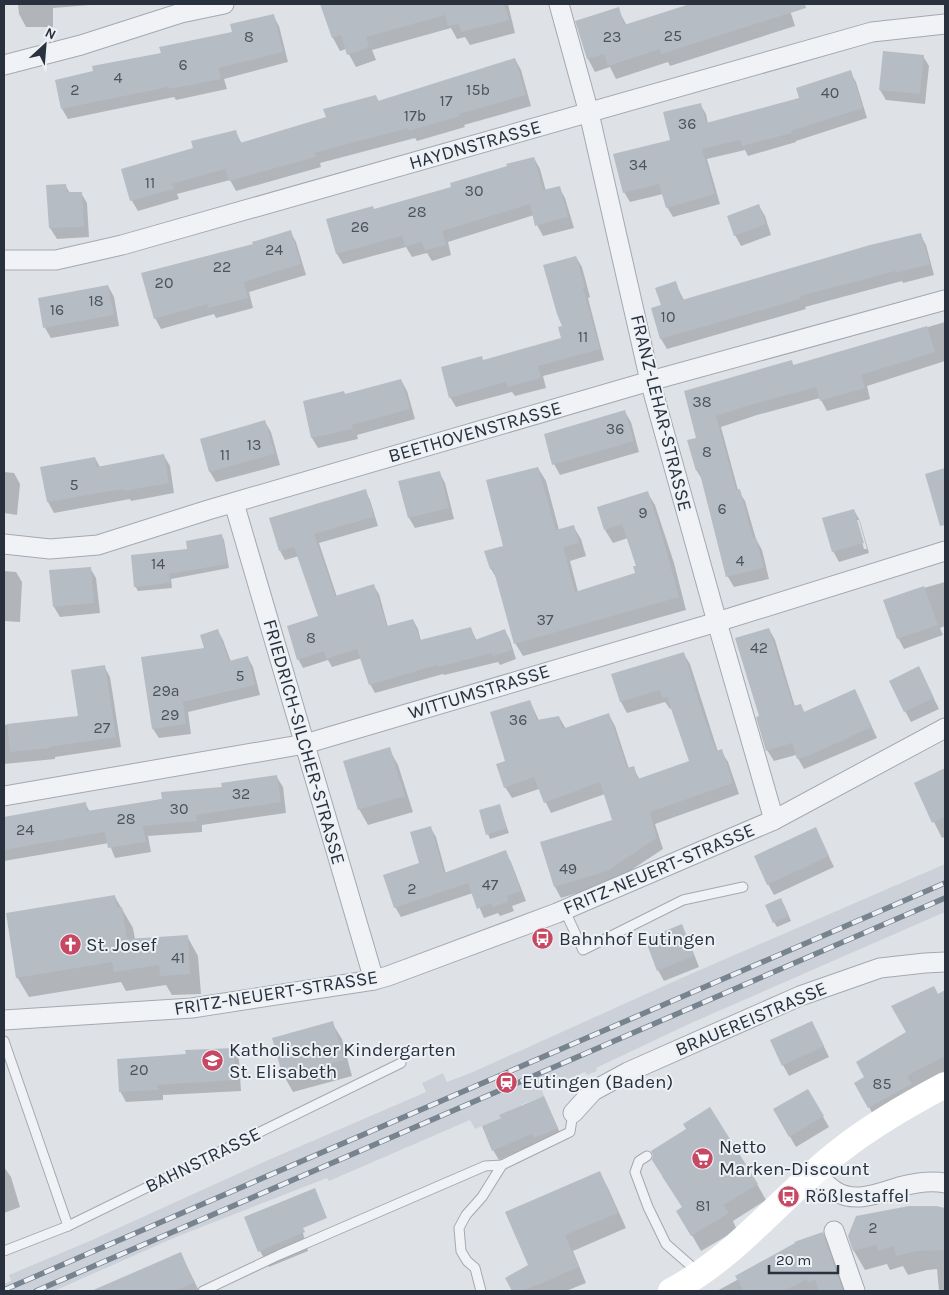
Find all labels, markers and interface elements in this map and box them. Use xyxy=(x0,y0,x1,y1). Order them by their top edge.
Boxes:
north arrow xyxy=(20,20,70,70)
text: N xyxy=(42,24,59,44)
house number: 25 xyxy=(664,26,682,45)
house number: 8 xyxy=(244,27,254,46)
house number: 23 xyxy=(603,27,621,46)
house number: 6 xyxy=(178,55,188,74)
house number: 4 xyxy=(114,68,123,87)
house number: 2 xyxy=(70,80,80,99)
house number: 15b xyxy=(466,80,490,99)
house number: 40 xyxy=(821,83,839,102)
house number: 17 xyxy=(440,91,453,110)
house number: 17b xyxy=(404,106,426,125)
house number: 36 xyxy=(678,114,696,133)
street label: HAYDNSTRASSE xyxy=(406,116,544,174)
house number: 34 xyxy=(629,155,647,174)
house number: 11 xyxy=(145,173,155,192)
house number: 30 xyxy=(465,181,483,200)
house number: 28 xyxy=(407,202,427,221)
house number: 26 xyxy=(351,217,369,236)
house number: 24 xyxy=(265,240,283,259)
house number: 22 xyxy=(213,257,231,276)
house number: 20 xyxy=(155,273,173,292)
house number: 18 xyxy=(88,291,104,310)
house number: 16 xyxy=(50,300,64,319)
house number: 10 xyxy=(661,307,675,326)
street label: FRANZ-LEHAR-STRASSE xyxy=(626,312,696,514)
house number: 11 xyxy=(578,327,588,346)
house number: 38 xyxy=(692,392,712,411)
street label: BEETHOVENSTRASSE xyxy=(386,397,564,467)
house number: 36 xyxy=(606,419,624,438)
house number: 13 xyxy=(247,435,261,454)
house number: 8 xyxy=(702,442,712,461)
house number: 11 xyxy=(220,445,230,464)
house number: 5 xyxy=(69,475,79,494)
house number: 6 xyxy=(717,499,727,518)
house number: 9 xyxy=(638,503,648,522)
house number: 4 xyxy=(736,551,745,570)
house number: 14 xyxy=(151,554,165,573)
house number: 37 xyxy=(537,610,554,629)
street label: FRIEDRICH-SILCHER-STRASSE xyxy=(258,617,350,867)
house number: 8 xyxy=(306,628,316,647)
house number: 42 xyxy=(750,638,768,657)
street label: WITTUMSTRASSE xyxy=(405,660,553,724)
house number: 5 xyxy=(235,666,245,685)
house number: 29a xyxy=(152,681,180,700)
house number: 29 xyxy=(161,705,179,724)
house number: 36 xyxy=(509,710,527,729)
house number: 27 xyxy=(94,718,111,737)
house number: 32 xyxy=(232,784,250,803)
house number: 30 xyxy=(170,799,188,818)
house number: 28 xyxy=(116,809,136,828)
street label: FRITZ-NEUERT-STRASSE xyxy=(560,819,758,919)
house number: 24 xyxy=(16,820,34,839)
house number: 49 xyxy=(559,859,577,878)
house number: 47 xyxy=(482,875,499,894)
house number: 2 xyxy=(407,879,417,898)
bus stop icon: Bahnhof Eutingen xyxy=(531,927,555,951)
place label: Bahnhof Eutingen xyxy=(559,928,715,950)
church icon: St. Josef xyxy=(58,933,82,957)
place label: St. Josef xyxy=(86,934,157,956)
house number: 41 xyxy=(171,948,185,967)
street label: FRITZ-NEUERT-STRASSE xyxy=(173,966,379,1020)
street label: BRAUEREISTRASSE xyxy=(672,977,830,1061)
place label: Katholischer Kindergarten St. Elisabeth xyxy=(229,1039,456,1083)
school or university icon: Katholischer Kindergarten St. Elisabeth xyxy=(201,1049,225,1073)
house number: 20 xyxy=(130,1060,148,1079)
station icon: Eutingen (Baden) xyxy=(494,1070,518,1094)
place label: Eutingen (Baden) xyxy=(522,1071,673,1093)
house number: 85 xyxy=(873,1074,891,1093)
street label: BAHNSTRASSE xyxy=(142,1123,264,1197)
place label: Netto Marken-Discount xyxy=(719,1136,869,1180)
supermarket icon: Netto Marken-Discount xyxy=(691,1146,715,1170)
bus stop icon: Rößlestaffel xyxy=(777,1184,801,1208)
place label: Rößlestaffel xyxy=(805,1185,909,1207)
house number: 81 xyxy=(695,1196,711,1215)
house number: 2 xyxy=(868,1218,878,1237)
scale bar xyxy=(769,1242,838,1274)
text: 20 m xyxy=(776,1251,811,1269)

